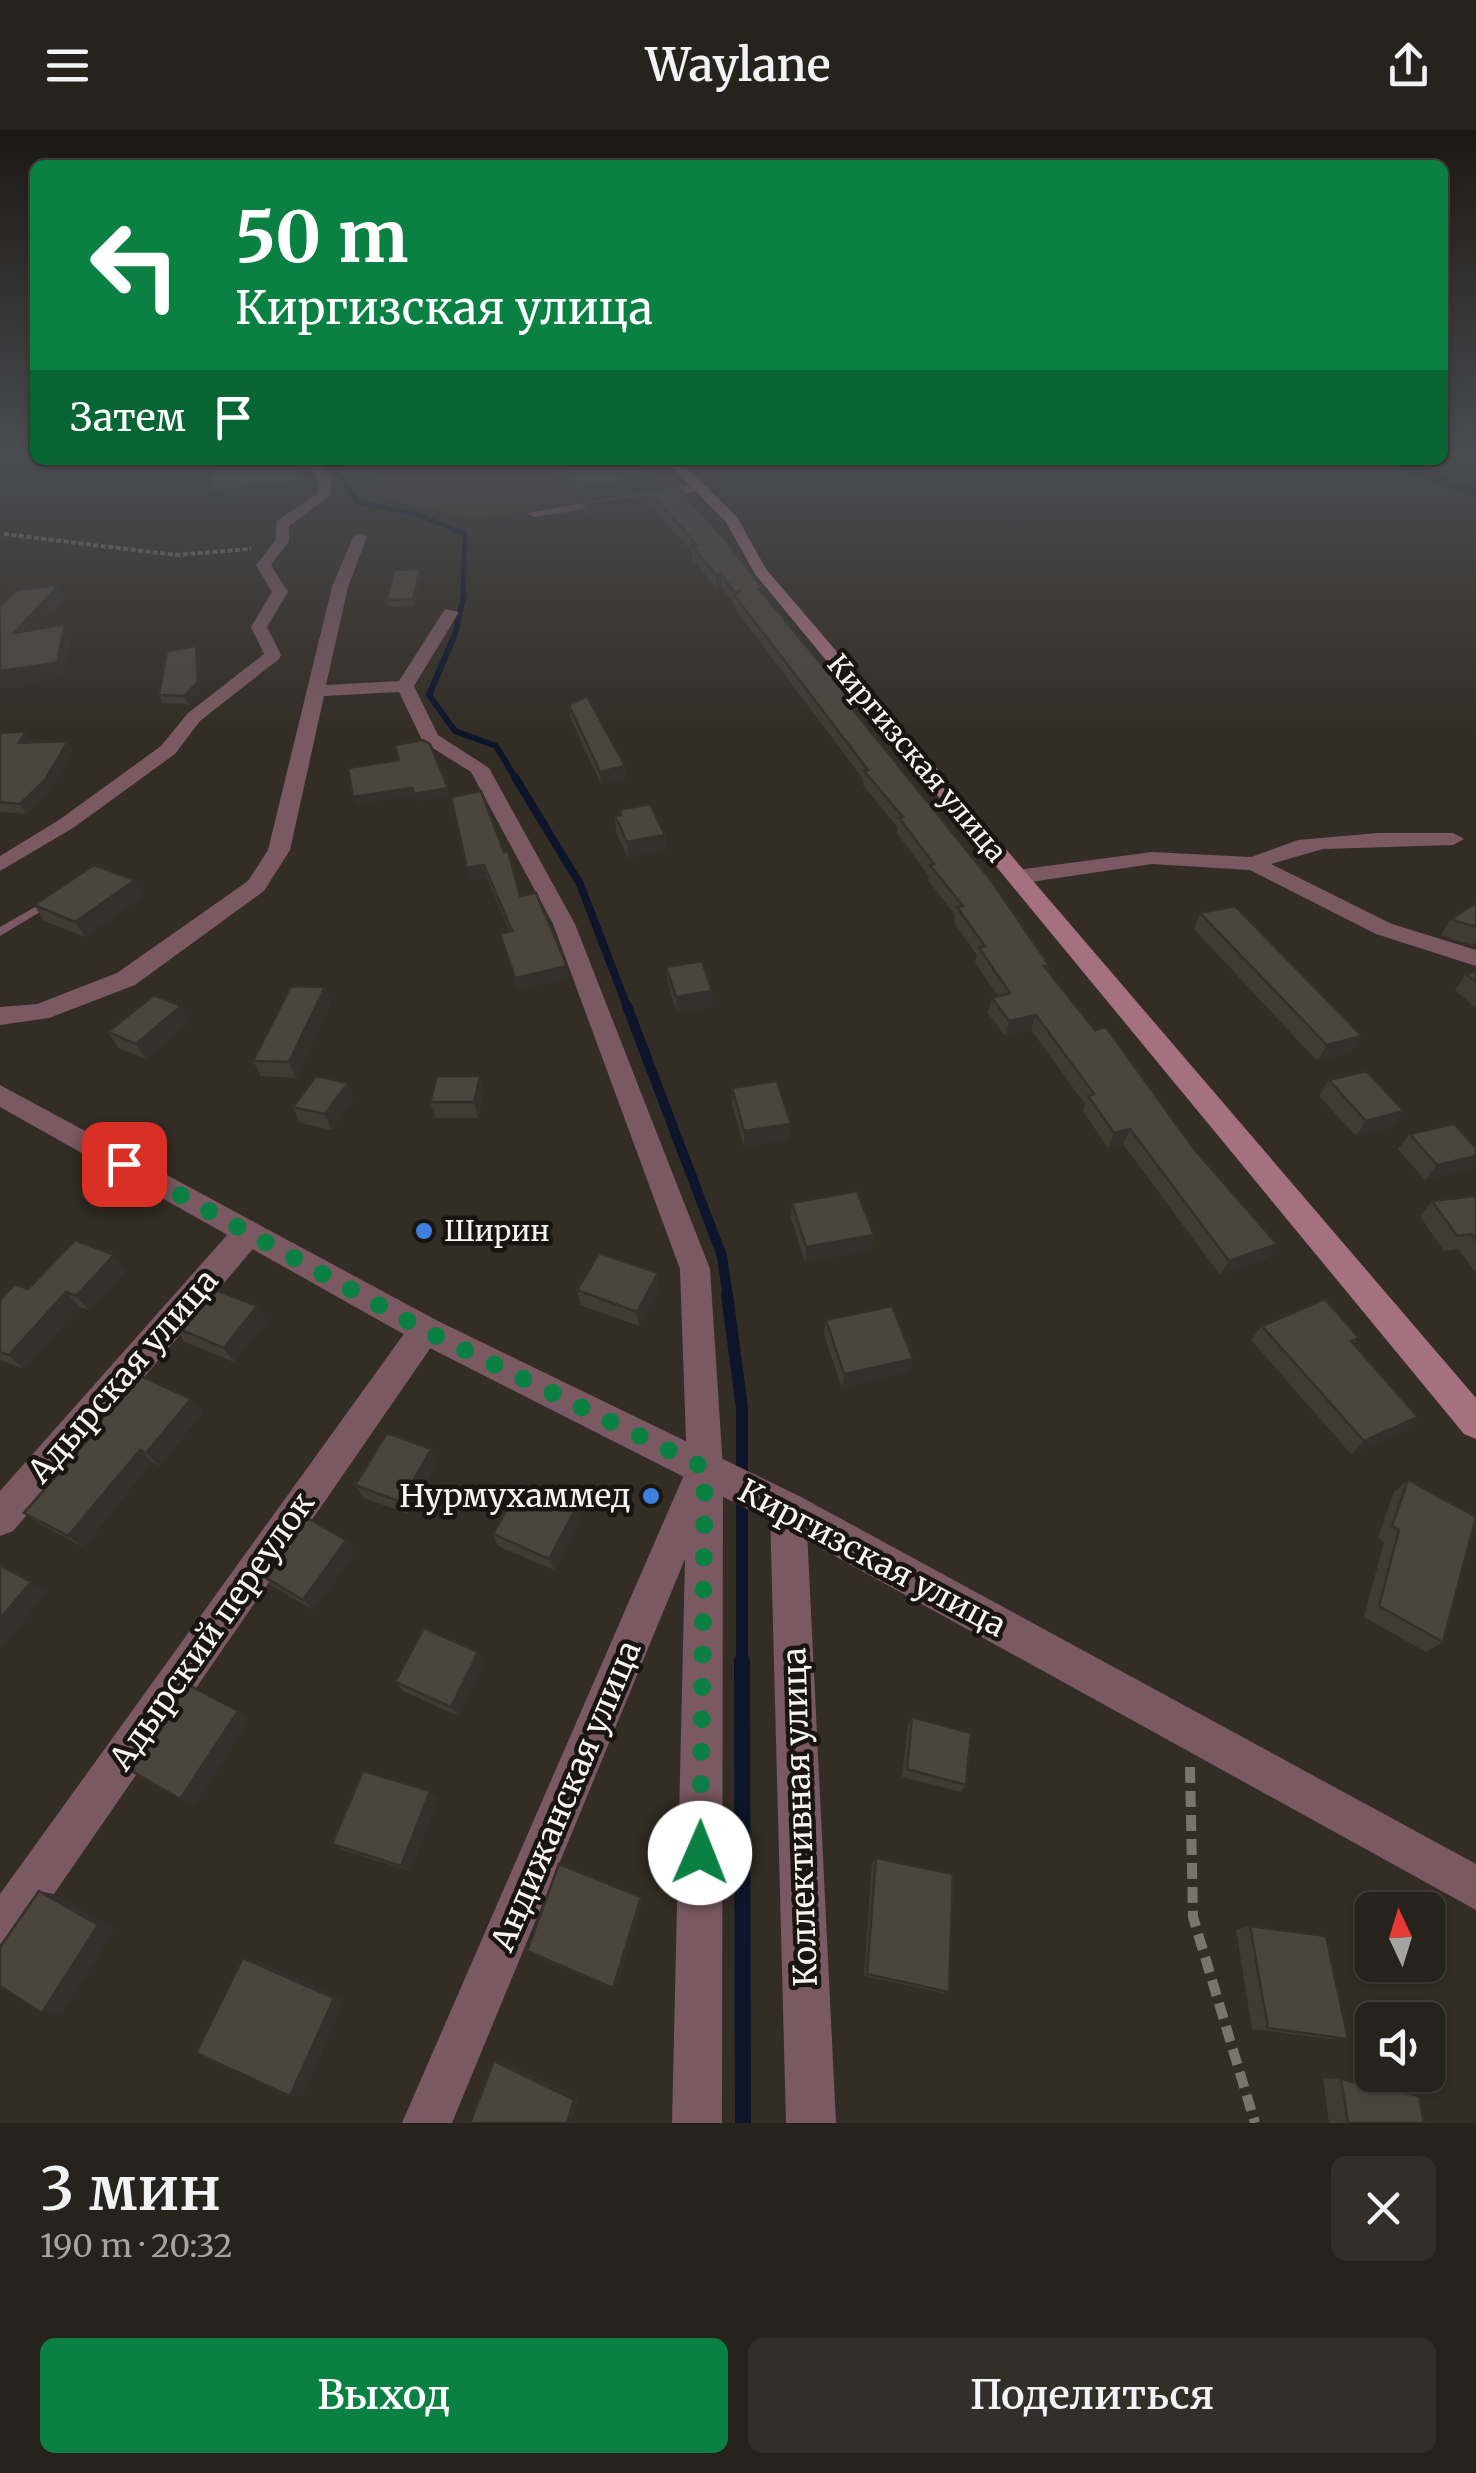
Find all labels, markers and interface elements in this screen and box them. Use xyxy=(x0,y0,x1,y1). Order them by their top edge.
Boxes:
text: Waylane xyxy=(645,37,831,93)
icon: menu xyxy=(40,38,95,93)
icon: share xyxy=(1381,38,1436,93)
text: 50 m xyxy=(235,193,408,281)
icon: left xyxy=(70,200,200,330)
text: Киргизская улица xyxy=(235,280,653,336)
icon: arrive xyxy=(206,390,261,445)
text: Затем xyxy=(70,394,186,441)
street label: Киргизская улица xyxy=(820,647,1014,869)
pin xyxy=(82,1122,167,1207)
icon: arrive xyxy=(97,1137,152,1192)
place label: Ширин xyxy=(444,1213,550,1249)
marker: Ширин xyxy=(413,1220,435,1242)
street label: Адырская улица xyxy=(19,1261,227,1492)
street label: Киргизская улица xyxy=(731,1471,1013,1645)
place label: Нурмухаммед xyxy=(399,1476,631,1516)
street label: Адырский переулок xyxy=(100,1484,323,1778)
marker: Нурмухаммед xyxy=(640,1485,662,1507)
street label: Андижанская улица xyxy=(482,1635,649,1958)
street label: Коллективная улица xyxy=(774,1647,826,1987)
position arrow xyxy=(648,1801,752,1905)
north arrow xyxy=(1355,1892,1445,1982)
map controls xyxy=(1355,1892,1445,2092)
button: sound xyxy=(1355,2002,1445,2092)
text: 3 мин xyxy=(40,2151,221,2226)
button: close xyxy=(1331,2156,1436,2261)
text: 190 m · 20:32 xyxy=(40,2226,233,2266)
button: Выход xyxy=(40,2338,728,2453)
button: Поделиться xyxy=(748,2338,1436,2453)

